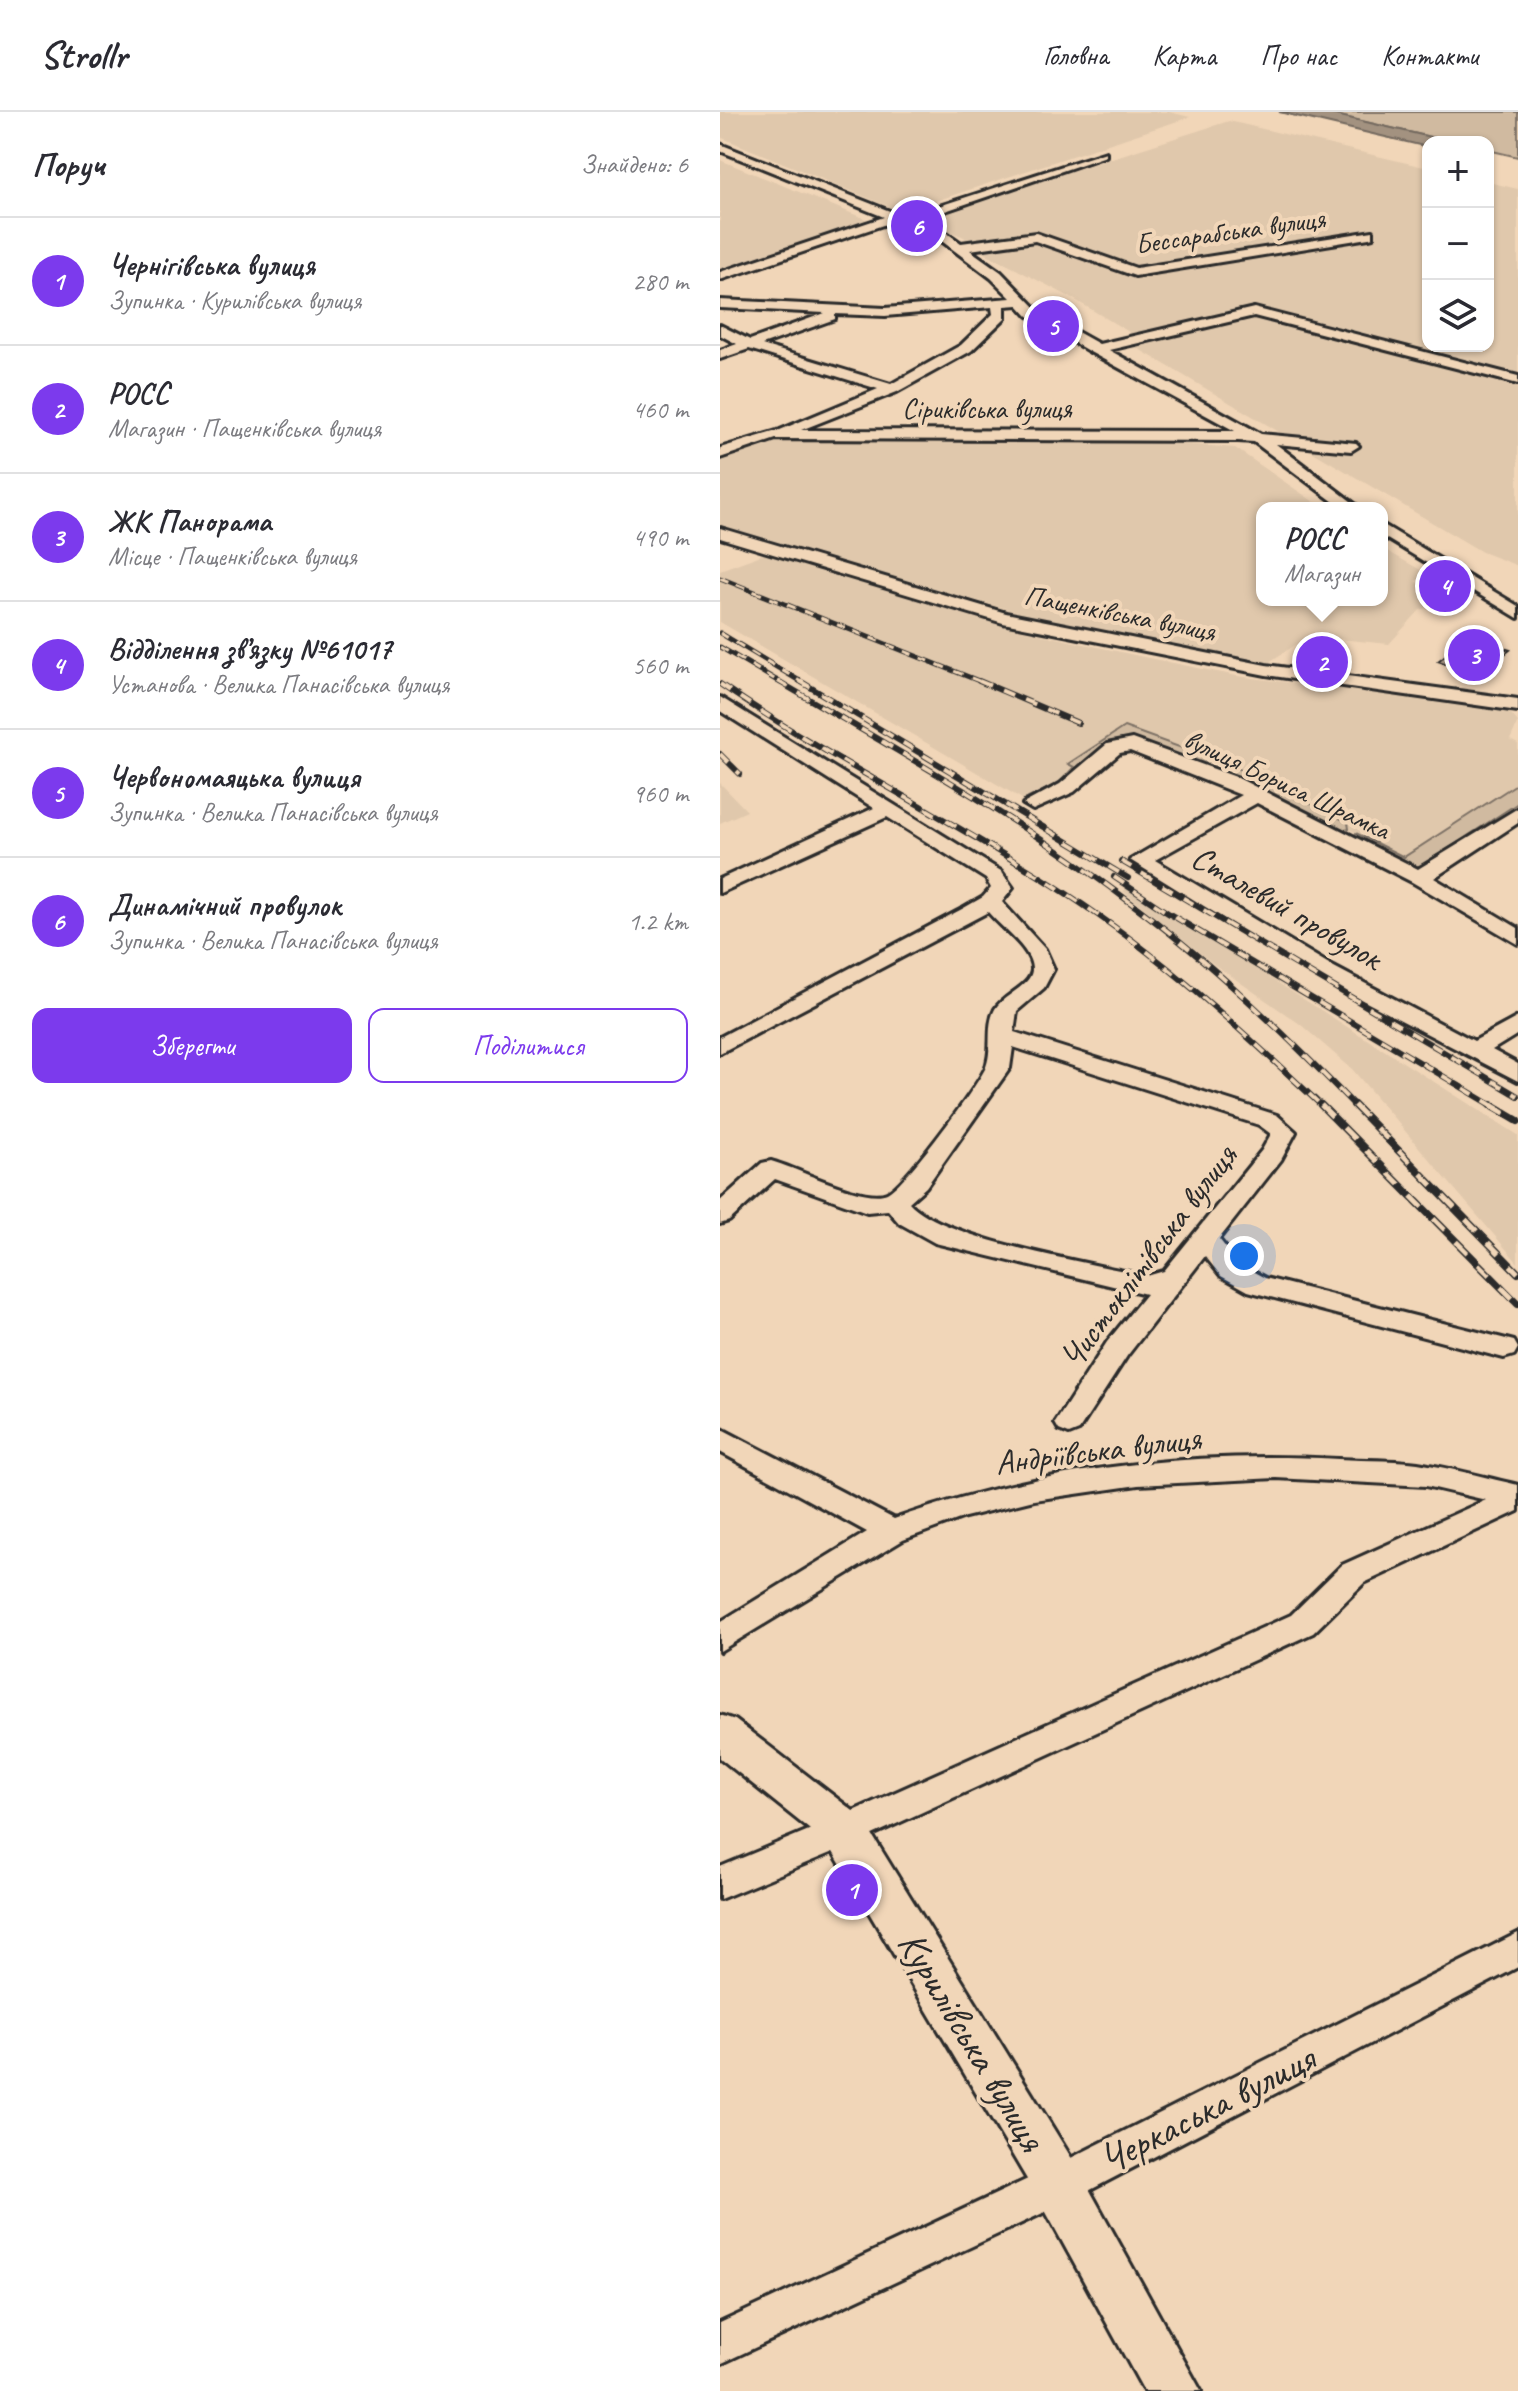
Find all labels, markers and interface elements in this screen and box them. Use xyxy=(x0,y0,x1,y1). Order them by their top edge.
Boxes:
text: Strollr xyxy=(40,32,127,79)
text: Головна xyxy=(1043,38,1108,73)
text: Карта xyxy=(1152,38,1216,73)
text: Про нас xyxy=(1260,38,1337,73)
text: Контакти xyxy=(1381,38,1478,73)
map controls xyxy=(1422,136,1494,352)
button: + xyxy=(1422,136,1494,208)
text: Поруч xyxy=(32,143,105,186)
text: Знайдено: 6 xyxy=(581,148,688,181)
pin: 6 xyxy=(891,196,943,256)
street label: Бессарабська вулиця xyxy=(1133,200,1328,262)
button: − xyxy=(1422,208,1494,280)
text: Чернігівська вулиця xyxy=(108,246,315,284)
text: 1 xyxy=(52,265,64,298)
text: 280 m xyxy=(632,265,688,298)
button: layers xyxy=(1422,280,1494,352)
text: Зупинка · Курилівська вулиця xyxy=(108,284,361,317)
pin: 5 xyxy=(1027,296,1079,356)
text: РОСС xyxy=(108,374,169,412)
street label: Сіриківська вулиця xyxy=(902,391,1073,426)
text: 2 xyxy=(52,393,64,426)
text: 460 m xyxy=(632,393,688,426)
text: Магазин · Пащенківська вулиця xyxy=(108,412,381,445)
text: ЖК Панорама xyxy=(108,502,271,540)
popup xyxy=(1256,502,1388,606)
text: РОСС xyxy=(1284,519,1345,557)
text: 3 xyxy=(52,521,64,554)
text: 490 m xyxy=(632,521,688,554)
text: Місце · Пащенківська вулиця xyxy=(108,540,357,573)
pin: 4 xyxy=(1419,556,1471,616)
text: Магазин xyxy=(1284,557,1360,590)
street label: Пащенківська вулиця xyxy=(1022,577,1219,649)
pin: 3 xyxy=(1448,625,1500,685)
text: Відділення зв’язку №61017 xyxy=(108,630,392,668)
pin: 2 xyxy=(1296,632,1348,692)
text: 4 xyxy=(52,649,64,682)
text: 560 m xyxy=(632,649,688,682)
text: Установа · Велика Панасівська вулиця xyxy=(108,668,449,701)
street label: вулиця Бориса Шрамка xyxy=(1179,721,1397,848)
text: Червономаяцька вулиця xyxy=(108,758,360,796)
text: 5 xyxy=(52,777,64,810)
text: 960 m xyxy=(632,777,688,810)
text: Зупинка · Велика Панасівська вулиця xyxy=(108,796,438,829)
street label: Сталевий провулок xyxy=(1184,835,1392,980)
text: Динамічний провулок xyxy=(108,886,341,924)
text: 6 xyxy=(52,905,64,938)
text: 1.2 km xyxy=(628,905,688,938)
text: Зупинка · Велика Панасівська вулиця xyxy=(108,924,438,957)
button: Зберегти xyxy=(32,1008,352,1083)
button: Поділитися xyxy=(368,1008,688,1083)
street label: Чистоклітівська вулиця xyxy=(1050,1134,1247,1376)
your location xyxy=(1224,1236,1264,1276)
street label: Андріївська вулиця xyxy=(993,1416,1205,1484)
pin: 1 xyxy=(826,1860,878,1920)
street label: Курилівська вулиця xyxy=(887,1922,1058,2161)
street label: Черкаська вулиця xyxy=(1091,2032,1326,2185)

